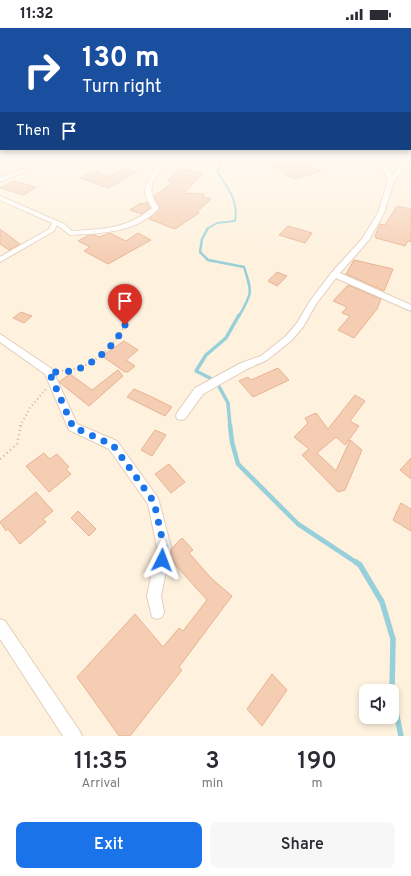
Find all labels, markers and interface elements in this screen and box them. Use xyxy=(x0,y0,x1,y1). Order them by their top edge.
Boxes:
text: 11:32 xyxy=(20,5,54,24)
text: 130 m xyxy=(82,41,160,77)
icon: right xyxy=(16,44,68,96)
text: Turn right xyxy=(82,76,162,99)
icon: arrive xyxy=(58,120,80,142)
text: Then xyxy=(16,122,50,141)
pin xyxy=(108,284,142,325)
icon: arrive xyxy=(114,290,136,312)
position arrow xyxy=(141,539,183,581)
map controls xyxy=(359,684,399,724)
button: sound xyxy=(359,684,399,724)
text: 11:35 xyxy=(74,747,128,777)
text: 3 xyxy=(205,747,220,777)
text: 190 xyxy=(297,747,337,777)
text: Arrival xyxy=(81,776,120,792)
text: min xyxy=(202,776,223,792)
text: m xyxy=(312,776,323,792)
button: Exit xyxy=(16,822,202,868)
button: Share xyxy=(210,822,395,868)

